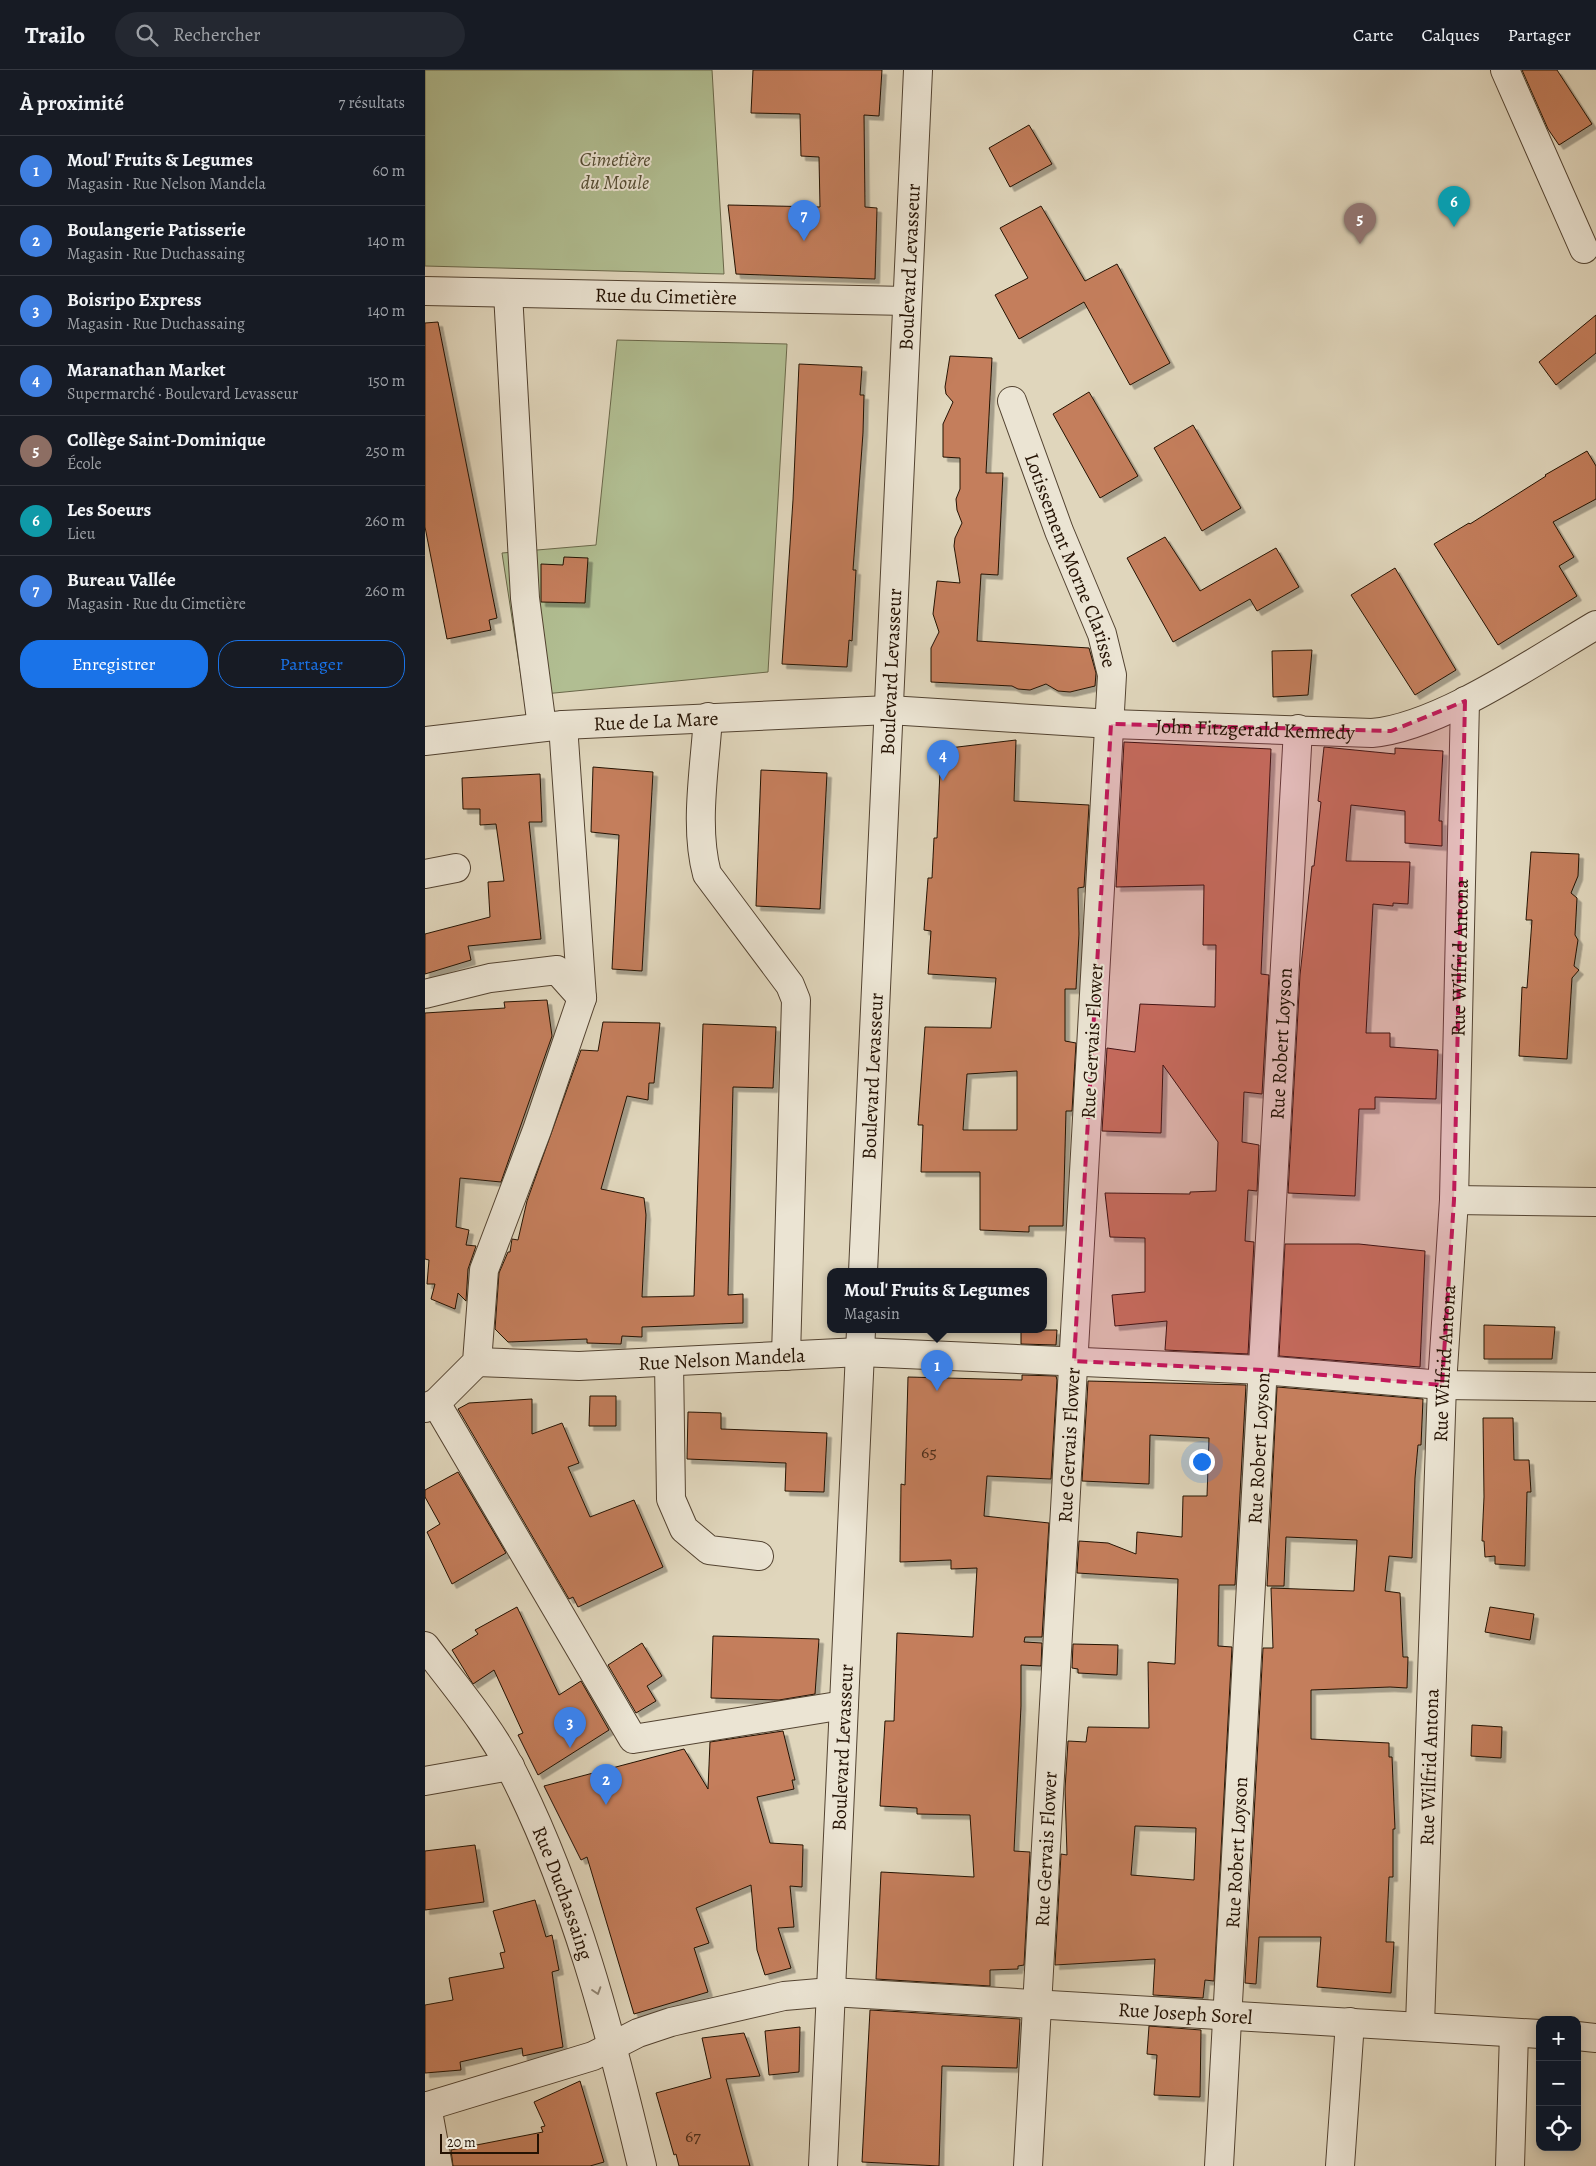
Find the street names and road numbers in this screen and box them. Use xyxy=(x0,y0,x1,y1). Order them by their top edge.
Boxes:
street label: Boulevard Levasseur xyxy=(892,183,926,351)
street label: Rue du Cimetière xyxy=(595,281,737,311)
street label: Lotissement Morne Clarisse xyxy=(1018,449,1123,670)
street label: Boulevard Levasseur xyxy=(873,587,908,756)
street label: Rue de La Mare xyxy=(593,704,719,737)
street label: John Fitzgerald Kennedy xyxy=(1155,712,1356,746)
street label: Rue Wilfrid Antona xyxy=(1444,878,1475,1037)
street label: Rue Gervais Flower xyxy=(1074,962,1110,1120)
street label: Rue Robert Loyson xyxy=(1263,967,1298,1120)
street label: Boulevard Levasseur xyxy=(855,992,889,1160)
street label: Rue Wilfrid Antona xyxy=(1427,1283,1462,1443)
street label: Rue Nelson Mandela xyxy=(638,1341,807,1377)
street label: Rue Gervais Flower xyxy=(1051,1366,1087,1524)
street label: Rue Robert Loyson xyxy=(1241,1371,1276,1525)
street label: Boulevard Levasseur xyxy=(825,1663,859,1832)
street label: Rue Wilfrid Antona xyxy=(1413,1687,1445,1846)
street label: Rue Gervais Flower xyxy=(1028,1770,1064,1928)
street label: Rue Robert Loyson xyxy=(1219,1776,1254,1929)
street label: Rue Duchassaing xyxy=(526,1822,600,1963)
street label: Rue Joseph Sorel xyxy=(1117,1996,1254,2030)

